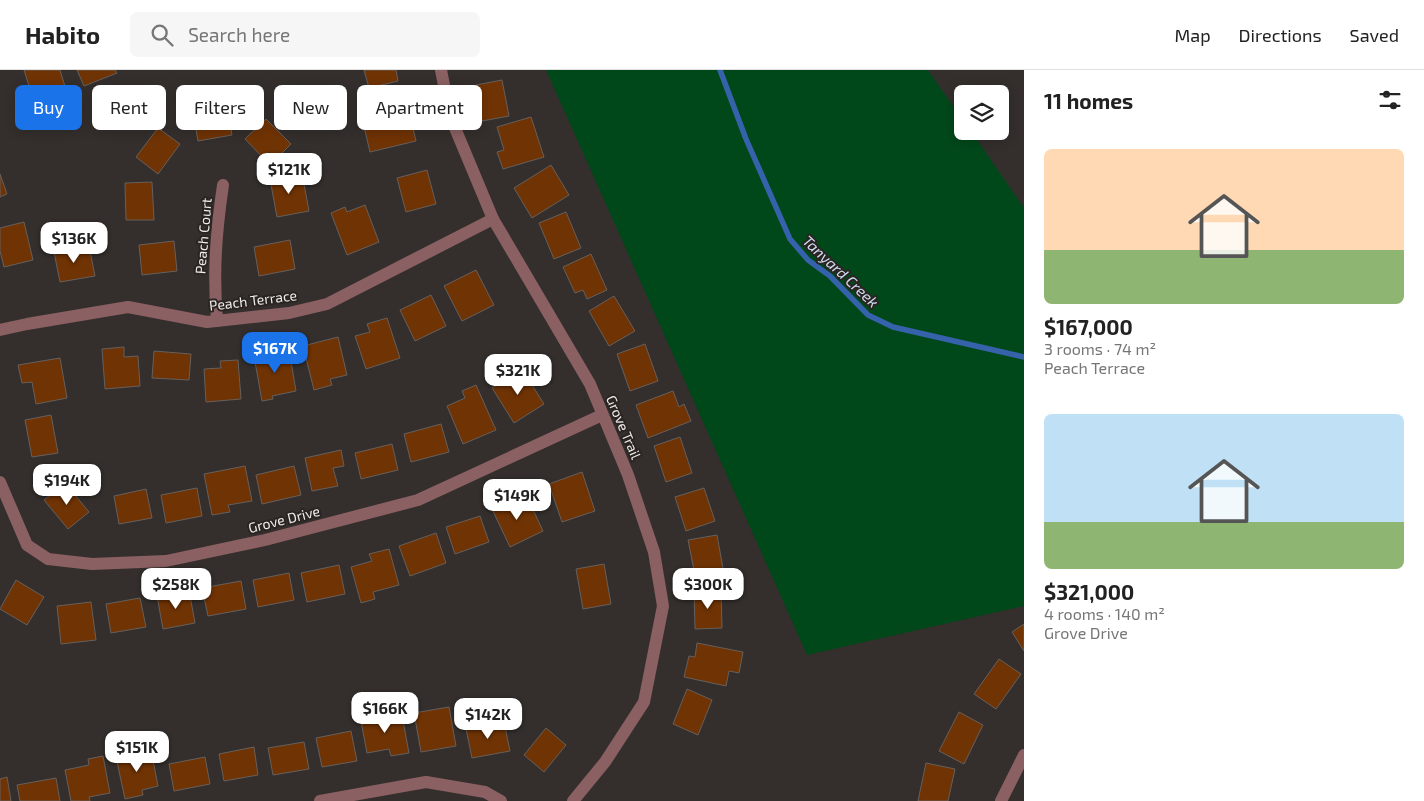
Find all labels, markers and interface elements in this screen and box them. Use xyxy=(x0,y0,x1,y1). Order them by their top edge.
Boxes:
search box xyxy=(130,12,480,57)
text: Habito xyxy=(25,20,100,49)
icon: search xyxy=(148,21,176,49)
text: Search here xyxy=(188,23,290,46)
text: Map xyxy=(1174,24,1211,46)
text: Directions xyxy=(1239,24,1322,46)
text: Saved xyxy=(1350,24,1399,46)
chip: Buy xyxy=(15,85,82,130)
chip: Rent xyxy=(92,85,166,130)
chip: Filters xyxy=(176,85,264,130)
chip: New xyxy=(274,85,347,130)
chip: Apartment xyxy=(357,85,482,130)
map controls xyxy=(954,85,1009,140)
button: layers xyxy=(954,85,1009,140)
icon: filters xyxy=(1376,86,1404,114)
text: 11 homes xyxy=(1044,88,1133,113)
pin: $121K xyxy=(254,152,324,195)
text: $121K xyxy=(268,159,310,178)
icon: home xyxy=(1179,181,1269,271)
street label: Peach Court xyxy=(191,197,215,275)
pin: $136K xyxy=(39,222,109,264)
text: $136K xyxy=(52,228,96,247)
water label: Tanyard Creek xyxy=(799,231,883,312)
street label: Peach Terrace xyxy=(208,286,298,314)
text: $167,000 xyxy=(1044,314,1133,339)
pin: $167K xyxy=(240,332,310,374)
text: $167K xyxy=(253,338,297,357)
text: 3 rooms · 74 m² xyxy=(1044,339,1156,358)
pin: $321K xyxy=(483,354,553,396)
text: Peach Terrace xyxy=(1044,358,1145,377)
text: $321K xyxy=(496,360,540,379)
street label: Grove Trail xyxy=(603,393,645,462)
icon: home xyxy=(1179,446,1269,536)
pin: $194K xyxy=(32,464,102,506)
text: $194K xyxy=(44,470,90,489)
pin: $149K xyxy=(482,478,552,521)
text: $149K xyxy=(494,485,540,504)
street label: Grove Drive xyxy=(246,502,322,536)
pin: $258K xyxy=(141,568,211,610)
pin: $300K xyxy=(673,568,743,610)
text: $258K xyxy=(152,574,200,593)
text: $300K xyxy=(684,574,732,593)
text: $321,000 xyxy=(1044,579,1134,604)
text: 4 rooms · 140 m² xyxy=(1044,604,1165,623)
text: Grove Drive xyxy=(1044,623,1128,642)
pin: $166K xyxy=(350,692,420,734)
text: $166K xyxy=(362,698,408,717)
pin: $142K xyxy=(453,698,523,740)
text: $142K xyxy=(465,704,511,723)
pin: $151K xyxy=(102,730,172,773)
text: $151K xyxy=(116,737,158,756)

